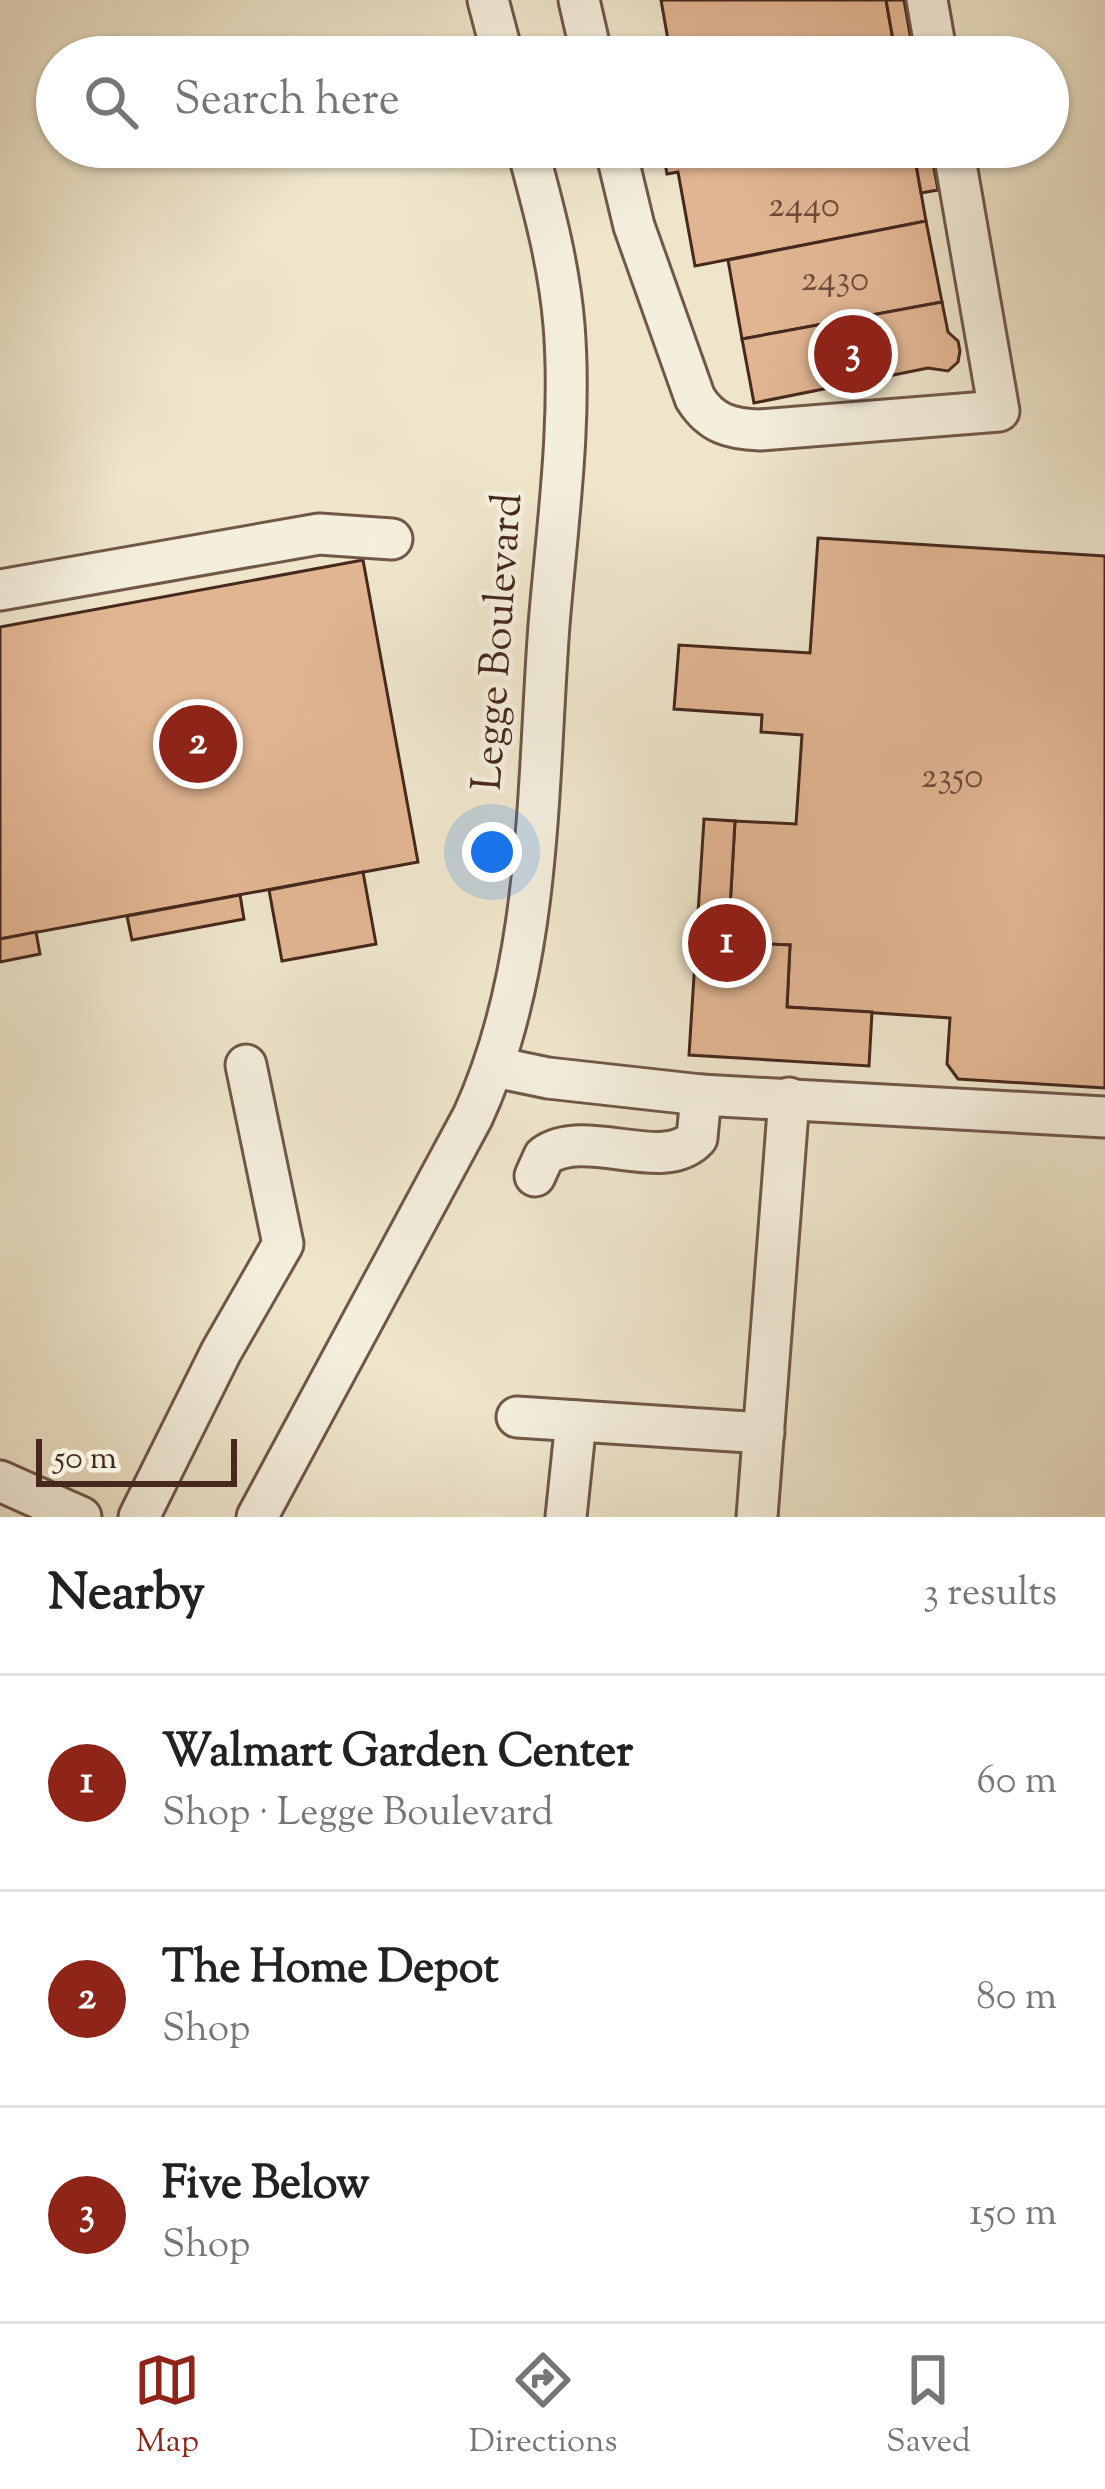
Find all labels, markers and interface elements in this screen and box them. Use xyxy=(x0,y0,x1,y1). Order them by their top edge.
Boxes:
search box xyxy=(36,36,1069,168)
icon: search xyxy=(78,69,144,135)
text: Search here xyxy=(174,70,400,135)
house number: 2440 xyxy=(768,181,840,233)
house number: 2430 xyxy=(801,255,869,307)
pin: 3 xyxy=(814,309,892,399)
street label: Legge Boulevard xyxy=(460,491,540,793)
pin: 2 xyxy=(159,699,237,789)
house number: 2350 xyxy=(921,752,983,804)
your location xyxy=(462,822,522,882)
pin: 1 xyxy=(688,898,766,988)
scale bar xyxy=(36,1433,237,1486)
text: 50 m xyxy=(54,1436,117,1484)
text: Nearby xyxy=(48,1559,205,1632)
text: 3 results xyxy=(923,1567,1057,1623)
text: Walmart Garden Center xyxy=(162,1722,633,1787)
text: 1 xyxy=(80,1755,94,1811)
text: 60 m xyxy=(976,1755,1057,1811)
text: Shop · Legge Boulevard xyxy=(162,1787,554,1843)
text: The Home Depot xyxy=(162,1938,499,2003)
text: 2 xyxy=(78,1971,96,2027)
text: 80 m xyxy=(976,1971,1057,2027)
text: Shop xyxy=(162,2003,250,2059)
text: Five Below xyxy=(162,2154,370,2219)
text: 3 xyxy=(79,2187,95,2243)
text: 150 m xyxy=(969,2187,1057,2243)
text: Shop xyxy=(162,2219,250,2275)
tab: Map xyxy=(134,2347,200,2467)
tab: Directions xyxy=(469,2347,618,2467)
tab: Saved xyxy=(886,2347,971,2467)

